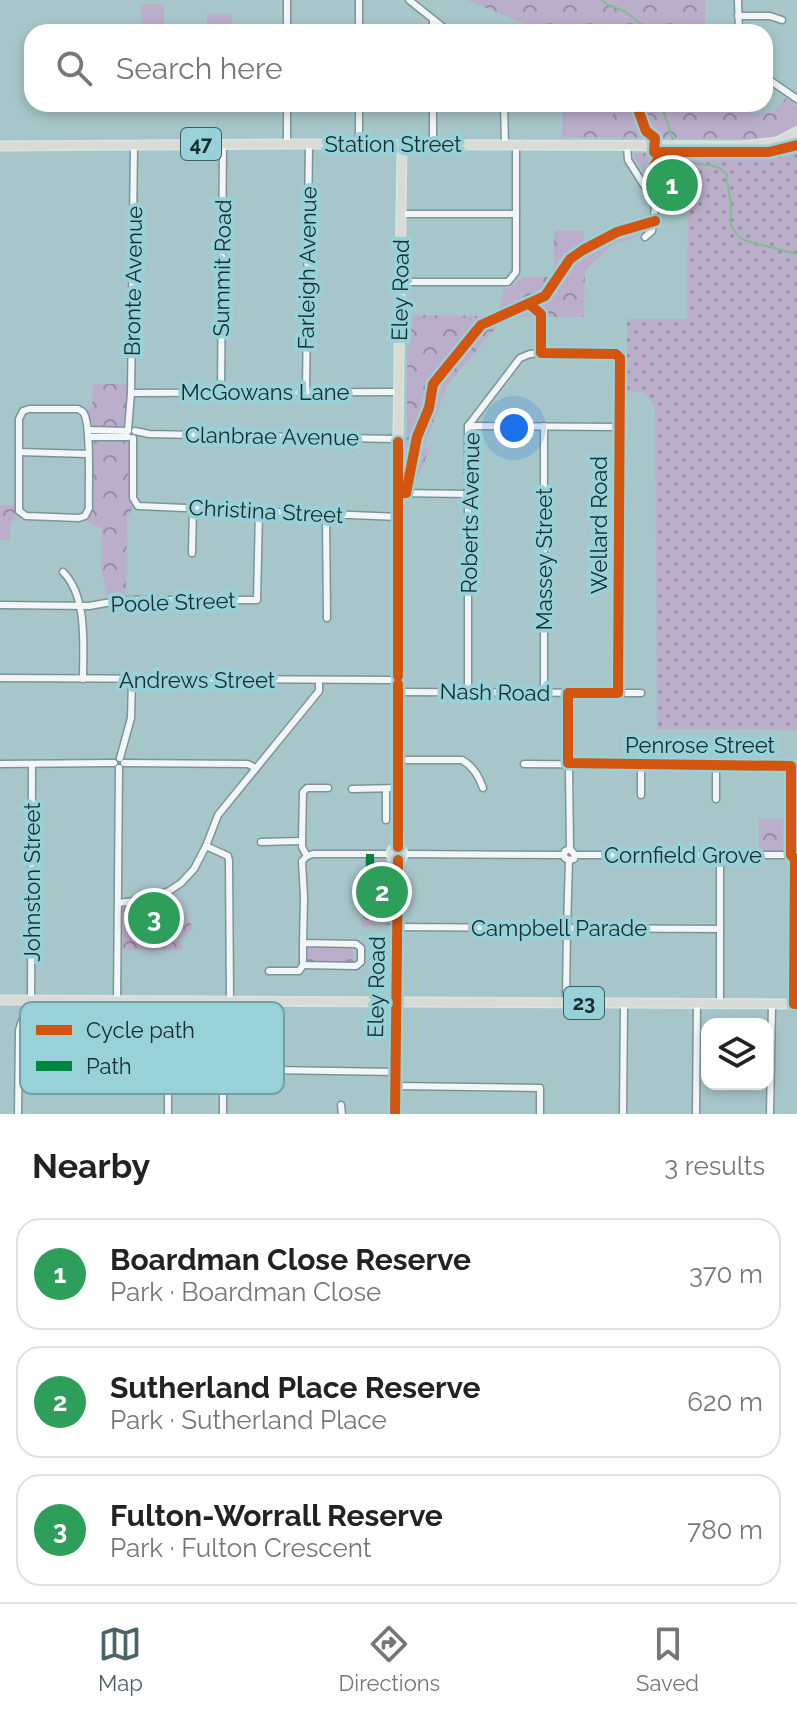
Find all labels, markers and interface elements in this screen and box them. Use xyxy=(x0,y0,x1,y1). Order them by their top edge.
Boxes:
search box xyxy=(24,24,773,112)
icon: search xyxy=(52,46,96,90)
text: Search here xyxy=(116,51,283,86)
road number: 47 xyxy=(181,128,221,160)
street label: Station Street xyxy=(324,131,462,157)
pin: 1 xyxy=(646,155,698,215)
street label: Farleigh Avenue xyxy=(293,186,321,350)
street label: Summit Road xyxy=(208,199,236,337)
street label: Bronte Avenue xyxy=(119,206,147,356)
street label: Eley Road xyxy=(386,239,414,341)
street label: McGowans Lane xyxy=(181,379,349,405)
your location xyxy=(494,408,534,448)
street label: Clanbrae Avenue xyxy=(185,421,359,451)
street label: Roberts Avenue xyxy=(456,432,484,594)
street label: Wellard Road xyxy=(586,456,612,594)
street label: Massey Street xyxy=(531,487,557,630)
street label: Christina Street xyxy=(188,494,345,528)
street label: Poole Street xyxy=(110,587,237,617)
street label: Andrews Street xyxy=(119,667,276,693)
street label: Nash Road xyxy=(439,678,551,706)
street label: Penrose Street xyxy=(625,732,776,758)
street label: Johnston Street xyxy=(19,802,45,962)
street label: Cornfield Grove xyxy=(604,842,762,868)
pin: 2 xyxy=(356,862,408,922)
pin: 3 xyxy=(128,888,180,948)
street label: Campbell Parade xyxy=(471,915,647,941)
street label: Eley Road xyxy=(362,936,390,1038)
road number: 23 xyxy=(564,987,604,1019)
legend xyxy=(20,1002,284,1094)
text: Cycle path xyxy=(86,1017,195,1043)
map controls xyxy=(701,1018,773,1090)
button: layers xyxy=(701,1018,773,1090)
text: Path xyxy=(86,1053,132,1079)
text: Nearby xyxy=(32,1146,150,1186)
text: 3 results xyxy=(664,1151,765,1181)
text: Boardman Close Reserve xyxy=(110,1242,471,1277)
text: 1 xyxy=(54,1259,66,1289)
text: 370 m xyxy=(689,1259,763,1289)
text: Park · Boardman Close xyxy=(110,1277,381,1307)
text: Sutherland Place Reserve xyxy=(110,1370,481,1405)
text: 2 xyxy=(53,1387,67,1417)
text: 620 m xyxy=(687,1387,763,1417)
text: Park · Sutherland Place xyxy=(110,1405,387,1435)
text: Fulton-Worrall Reserve xyxy=(110,1498,443,1533)
text: 3 xyxy=(53,1515,67,1545)
text: 780 m xyxy=(687,1515,763,1545)
text: Park · Fulton Crescent xyxy=(110,1533,372,1563)
tab: Map xyxy=(98,1622,143,1696)
tab: Directions xyxy=(339,1622,440,1696)
tab: Saved xyxy=(636,1622,699,1696)

